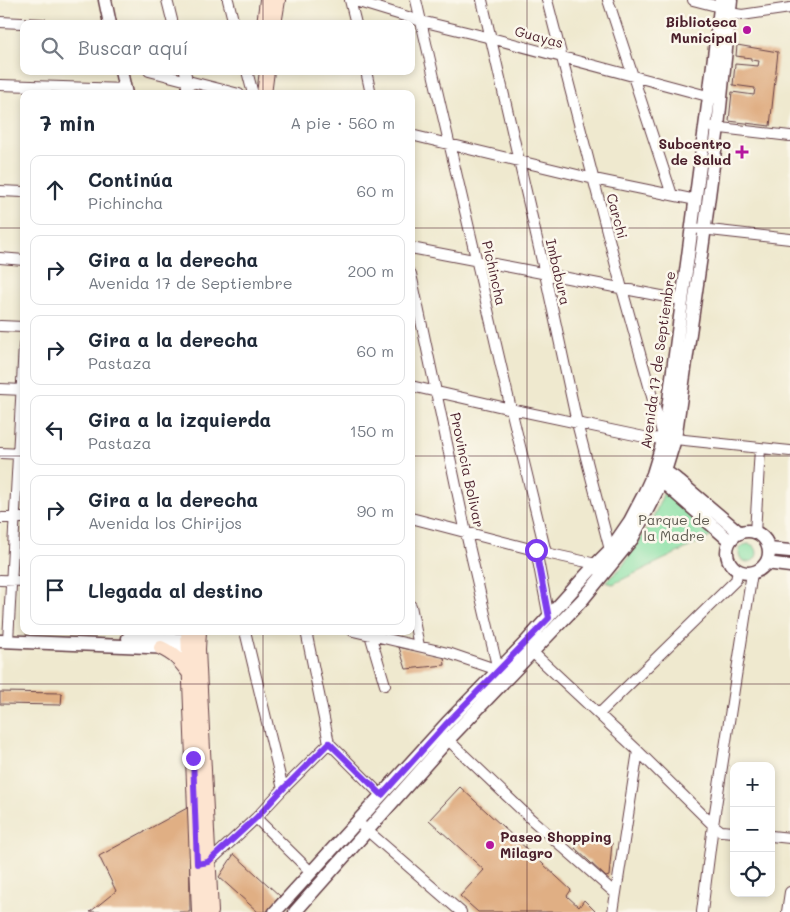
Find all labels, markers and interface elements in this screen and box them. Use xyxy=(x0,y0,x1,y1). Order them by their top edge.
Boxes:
place label: Biblioteca Municipal xyxy=(665,12,737,47)
search box xyxy=(20,20,415,75)
street label: Guayas xyxy=(513,21,566,52)
marker: Biblioteca Municipal xyxy=(741,24,753,36)
icon: search xyxy=(38,34,66,62)
text: Buscar aquí xyxy=(78,35,188,60)
text: 7 min xyxy=(40,109,95,136)
text: A pie · 560 m xyxy=(290,112,395,133)
place label: Subcentro de Salud xyxy=(659,134,731,169)
marker: Subcentro de Salud xyxy=(735,145,749,159)
text: Continúa xyxy=(88,167,173,192)
icon: ahead xyxy=(41,176,69,204)
text: 60 m xyxy=(357,180,394,201)
street label: Carchi xyxy=(602,191,633,241)
text: Pichincha xyxy=(88,192,163,213)
street label: Imbabura xyxy=(542,237,575,307)
street label: Pichincha xyxy=(478,239,511,307)
text: Gira a la derecha xyxy=(88,247,258,272)
icon: right xyxy=(41,256,69,284)
text: 200 m xyxy=(347,260,394,281)
street label: Avenida 17 de Septiembre xyxy=(636,270,679,450)
text: Avenida 17 de Septiembre xyxy=(88,272,293,293)
text: Gira a la derecha xyxy=(88,327,258,352)
icon: right xyxy=(41,336,69,364)
text: 60 m xyxy=(357,340,394,361)
text: Pastaza xyxy=(88,352,151,373)
text: Gira a la izquierda xyxy=(88,407,271,432)
street label: Provincia Bolivar xyxy=(446,411,489,529)
icon: left xyxy=(41,416,69,444)
text: 150 m xyxy=(350,420,394,441)
text: Pastaza xyxy=(88,432,151,453)
text: Gira a la derecha xyxy=(88,487,258,512)
icon: right xyxy=(41,496,69,524)
text: 90 m xyxy=(357,500,394,521)
park label: Parque de la Madre xyxy=(638,510,710,545)
text: Avenida los Chirijos xyxy=(88,512,242,533)
route start xyxy=(525,539,548,562)
icon: arrive xyxy=(41,576,69,604)
text: Llegada al destino xyxy=(88,578,263,603)
route end xyxy=(182,747,205,770)
map controls xyxy=(730,762,775,897)
button: + xyxy=(730,762,775,807)
button: − xyxy=(730,807,775,852)
place label: Paseo Shopping Milagro xyxy=(500,827,611,862)
marker: Paseo Shopping Milagro xyxy=(484,839,496,851)
button: locate xyxy=(730,852,775,897)

